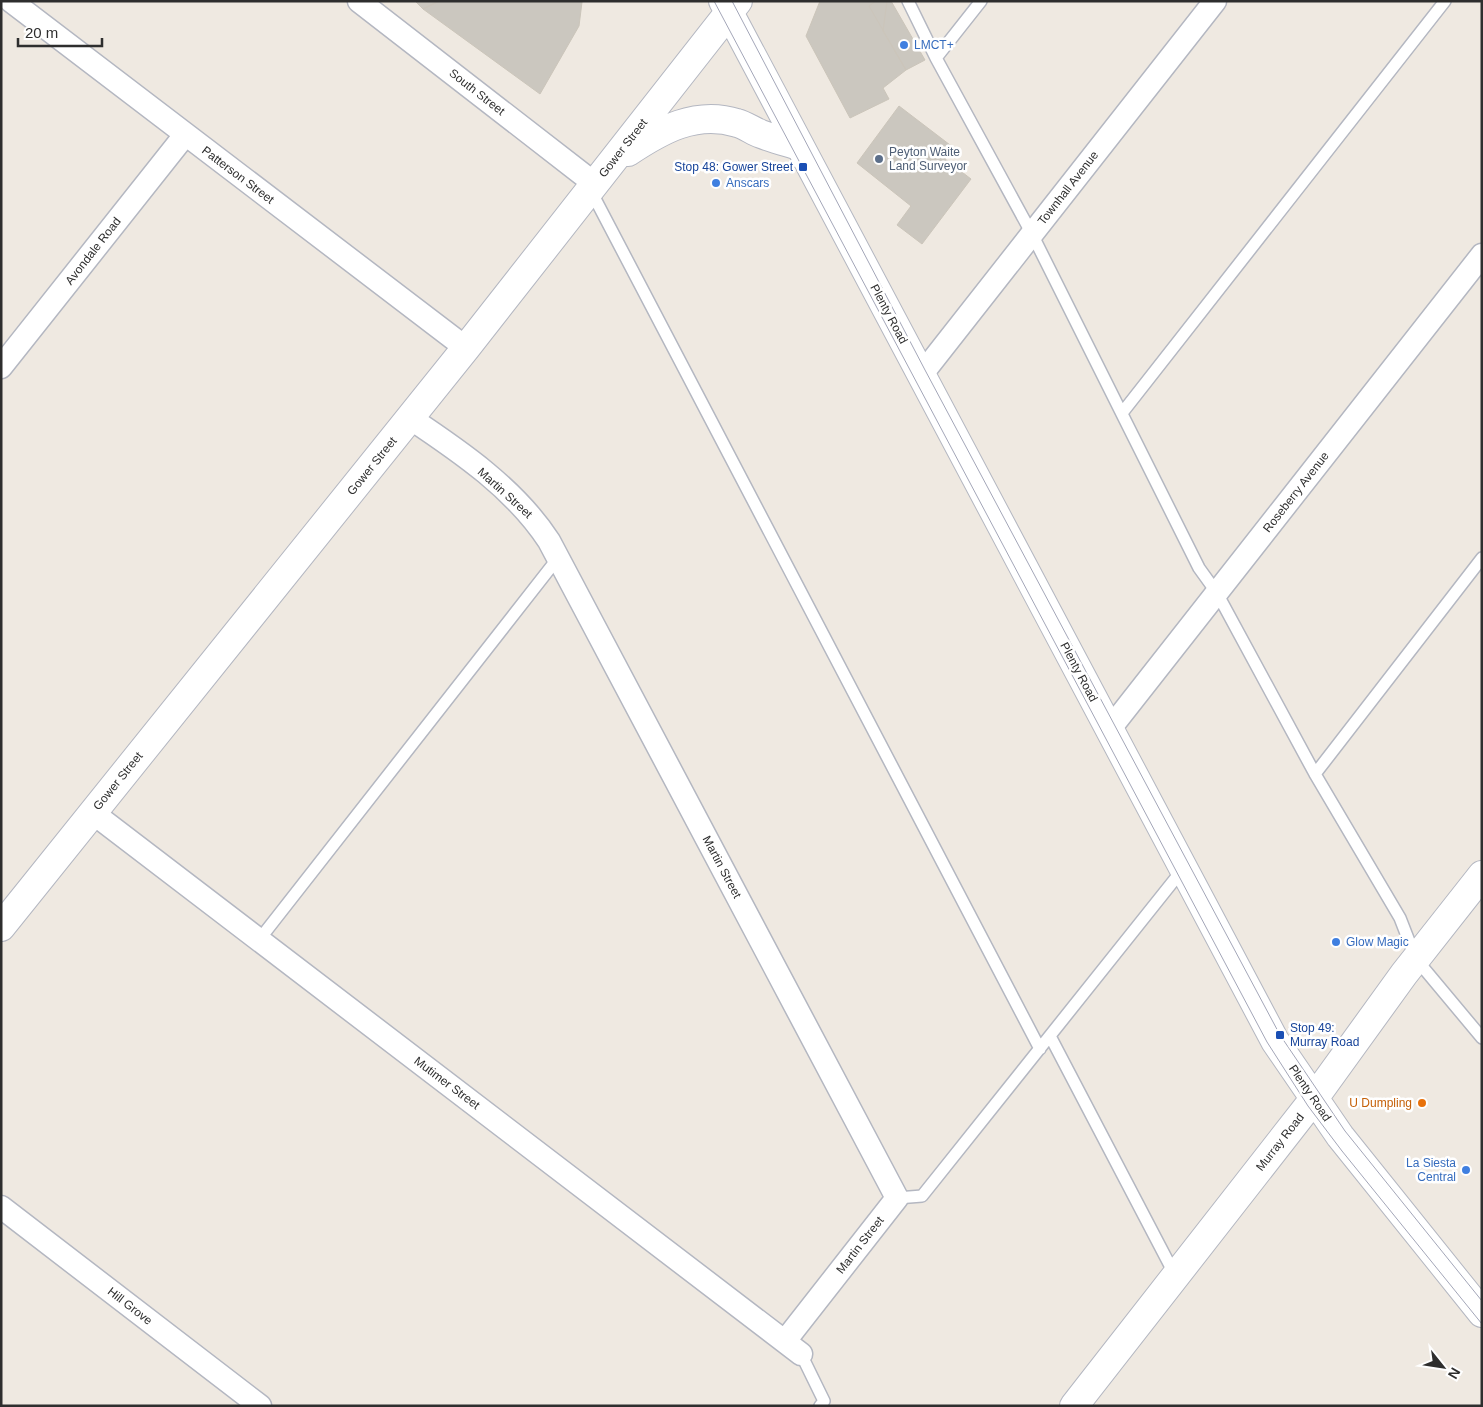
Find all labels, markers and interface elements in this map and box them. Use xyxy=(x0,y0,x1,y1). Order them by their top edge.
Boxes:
scale bar xyxy=(18,15,101,47)
text: 20 m xyxy=(25,24,58,41)
place label: LMCT+ xyxy=(914,38,954,52)
marker: LMCT+ xyxy=(898,39,910,51)
street label: South Street xyxy=(446,66,508,118)
street label: Gower Street xyxy=(596,115,651,180)
street label: Patterson Street xyxy=(199,143,277,207)
place label: Peyton Waite Land Surveyor xyxy=(889,145,967,173)
street label: Townhall Avenue xyxy=(1035,148,1101,228)
marker: Peyton Waite Land Surveyor xyxy=(873,153,885,165)
place label: Stop 48: Gower Street xyxy=(674,160,794,174)
marker: Stop 48: Gower Street xyxy=(797,161,809,173)
place label: Anscars xyxy=(726,176,769,190)
marker: Anscars xyxy=(710,177,722,189)
street label: Avondale Road xyxy=(62,214,124,288)
street label: Plenty Road xyxy=(867,282,911,346)
street label: Gower Street xyxy=(344,434,400,498)
street label: Roseberry Avenue xyxy=(1260,449,1332,535)
street label: Martin Street xyxy=(475,465,536,522)
street label: Plenty Road xyxy=(1057,640,1101,704)
street label: Gower Street xyxy=(90,749,146,813)
street label: Martin Street xyxy=(700,833,745,901)
place label: Glow Magic xyxy=(1346,935,1409,949)
marker: Glow Magic xyxy=(1330,936,1342,948)
place label: Stop 49: Murray Road xyxy=(1290,1021,1359,1049)
marker: Stop 49: Murray Road xyxy=(1274,1029,1286,1041)
street label: Mutimer Street xyxy=(411,1054,483,1113)
street label: Plenty Road xyxy=(1286,1062,1334,1124)
place label: U Dumpling xyxy=(1349,1096,1412,1110)
marker: U Dumpling xyxy=(1416,1097,1428,1109)
street label: Murray Road xyxy=(1253,1110,1307,1174)
place label: La Siesta Central xyxy=(1406,1156,1456,1184)
marker: La Siesta Central xyxy=(1460,1164,1472,1176)
street label: Martin Street xyxy=(833,1213,887,1276)
street label: Hill Grove xyxy=(105,1284,155,1328)
north arrow xyxy=(1418,1342,1468,1392)
text: N xyxy=(1445,1365,1464,1382)

